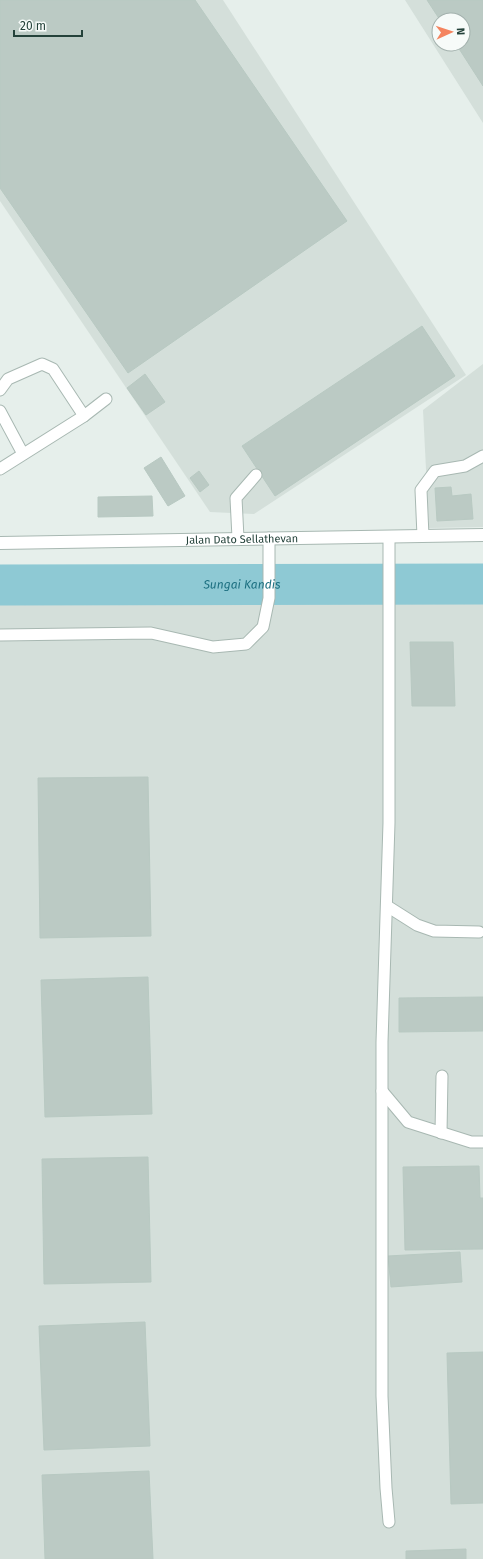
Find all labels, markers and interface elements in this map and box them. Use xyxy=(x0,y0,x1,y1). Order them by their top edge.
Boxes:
scale bar xyxy=(14,12,82,38)
north arrow xyxy=(431,12,471,52)
text: 20 m xyxy=(20,19,46,33)
text: N xyxy=(454,28,467,35)
street label: Jalan Dato Sellathevan xyxy=(186,532,298,547)
water label: Sungai Kandis xyxy=(202,577,281,592)

